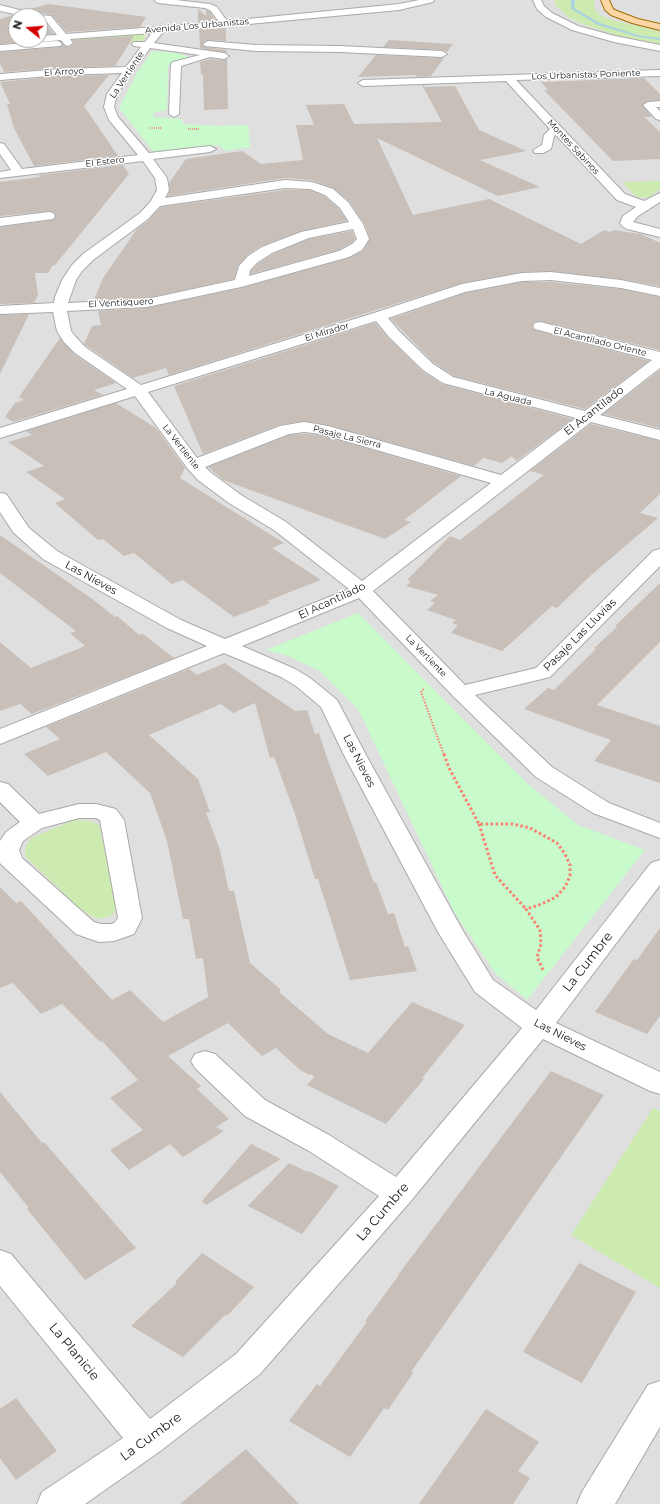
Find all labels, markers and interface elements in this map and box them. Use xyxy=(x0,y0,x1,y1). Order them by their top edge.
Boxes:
north arrow xyxy=(8,8,48,48)
street label: Avenida Los Urbanistas xyxy=(145,16,249,36)
text: N xyxy=(9,18,25,31)
street label: La Vertiente xyxy=(107,49,147,101)
street label: El Arroyo xyxy=(44,66,84,78)
street label: Los Urbanistas Poniente xyxy=(531,68,641,82)
street label: Montes Sabinos xyxy=(545,117,601,177)
street label: El Estero xyxy=(85,154,125,170)
street label: El Ventisquero xyxy=(88,296,154,310)
street label: El Mirador xyxy=(304,320,350,344)
street label: El Acantilado Oriente xyxy=(552,325,648,359)
street label: El Acantilado xyxy=(561,384,627,438)
street label: La Aguada xyxy=(483,386,533,408)
street label: La Vertiente xyxy=(160,422,202,472)
street label: Pasaje La Sierra xyxy=(312,423,382,451)
street label: Las Nieves xyxy=(63,558,119,598)
street label: El Acantilado xyxy=(296,580,368,622)
street label: Pasaje Las Lluvias xyxy=(541,596,619,674)
street label: La Vertiente xyxy=(403,633,449,679)
street label: Las Nieves xyxy=(340,732,378,790)
street label: La Cumbre xyxy=(560,929,616,995)
street label: Las Nieves xyxy=(531,1016,589,1054)
street label: La Cumbre xyxy=(354,1180,412,1244)
street label: La Planicie xyxy=(45,1320,103,1384)
street label: La Cumbre xyxy=(117,1410,185,1464)

